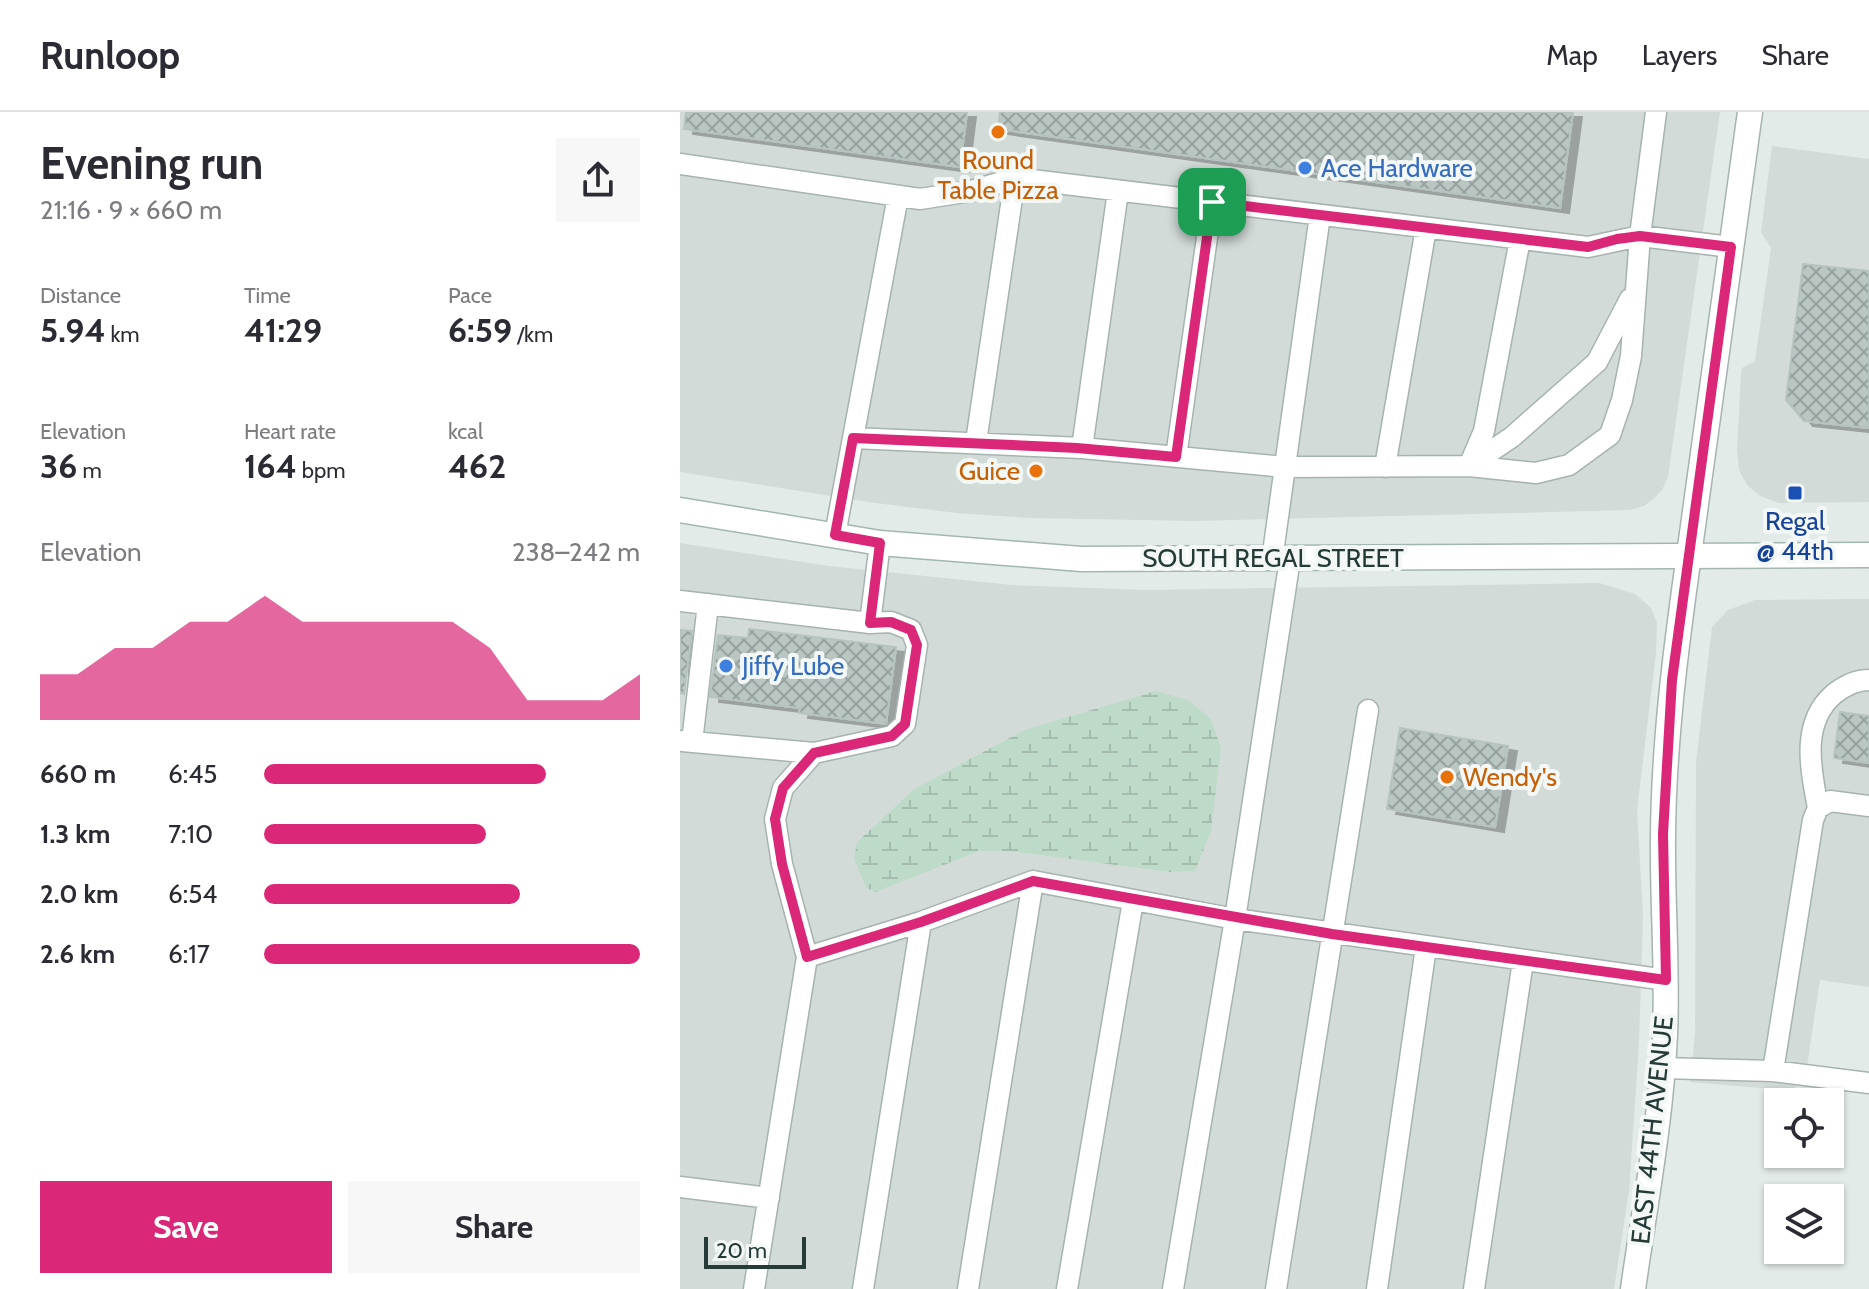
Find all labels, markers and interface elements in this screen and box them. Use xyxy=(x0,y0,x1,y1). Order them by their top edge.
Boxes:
text: Runloop xyxy=(40,32,180,79)
text: Map xyxy=(1546,38,1598,72)
text: Layers xyxy=(1642,38,1717,72)
text: Share xyxy=(1761,38,1829,72)
marker: Round Table Pizza xyxy=(989,123,1007,141)
text: Evening run xyxy=(40,137,263,190)
button: share xyxy=(556,138,640,222)
place label: Round Table Pizza xyxy=(937,144,1059,206)
place label: Ace Hardware xyxy=(1321,152,1473,184)
marker: Ace Hardware xyxy=(1296,159,1314,177)
pin xyxy=(1178,168,1246,236)
icon: arrive xyxy=(1190,180,1234,224)
text: 21:16 · 9 × 660 m xyxy=(40,194,222,226)
text: Distance xyxy=(40,282,121,309)
text: Time xyxy=(244,282,291,309)
text: Pace xyxy=(448,282,492,309)
text: 5.94 xyxy=(40,309,106,351)
text: 41:29 xyxy=(244,309,322,351)
text: 6:59 xyxy=(448,309,512,351)
text: km xyxy=(106,321,140,348)
text: /km xyxy=(512,321,553,348)
text: Elevation xyxy=(40,418,126,445)
text: Heart rate xyxy=(244,418,336,445)
text: kcal xyxy=(448,418,483,445)
text: 36 xyxy=(40,445,77,487)
text: 164 xyxy=(244,445,297,487)
text: 462 xyxy=(448,445,506,487)
place label: Guice xyxy=(959,455,1020,487)
text: m xyxy=(77,457,102,484)
text: bpm xyxy=(297,457,346,484)
marker: Guice xyxy=(1027,462,1045,480)
marker: Regal @ 44th xyxy=(1786,484,1804,502)
place label: Regal @ 44th xyxy=(1756,505,1834,567)
text: Elevation xyxy=(40,536,142,568)
text: 238–242 m xyxy=(512,536,640,568)
street label: SOUTH REGAL STREET xyxy=(1142,542,1404,574)
place label: Jiffy Lube xyxy=(741,650,844,682)
marker: Jiffy Lube xyxy=(717,657,735,675)
text: 660 m xyxy=(40,758,116,790)
text: 6:45 xyxy=(168,758,217,790)
place label: Wendy's xyxy=(1463,761,1557,793)
marker: Wendy's xyxy=(1438,768,1456,786)
text: 1.3 km xyxy=(40,818,110,850)
text: 7:10 xyxy=(168,818,213,850)
text: 2.0 km xyxy=(40,878,119,910)
text: 6:54 xyxy=(168,878,217,910)
text: 2.6 km xyxy=(40,938,115,970)
text: 6:17 xyxy=(168,938,210,970)
street label: EAST 44TH AVENUE xyxy=(1624,1014,1680,1246)
map controls xyxy=(1764,1088,1844,1264)
button: locate xyxy=(1764,1088,1844,1168)
button: Save xyxy=(40,1181,332,1273)
button: Share xyxy=(348,1181,640,1273)
button: layers xyxy=(1764,1184,1844,1264)
scale bar xyxy=(704,1233,806,1269)
text: 20 m xyxy=(716,1237,767,1264)

